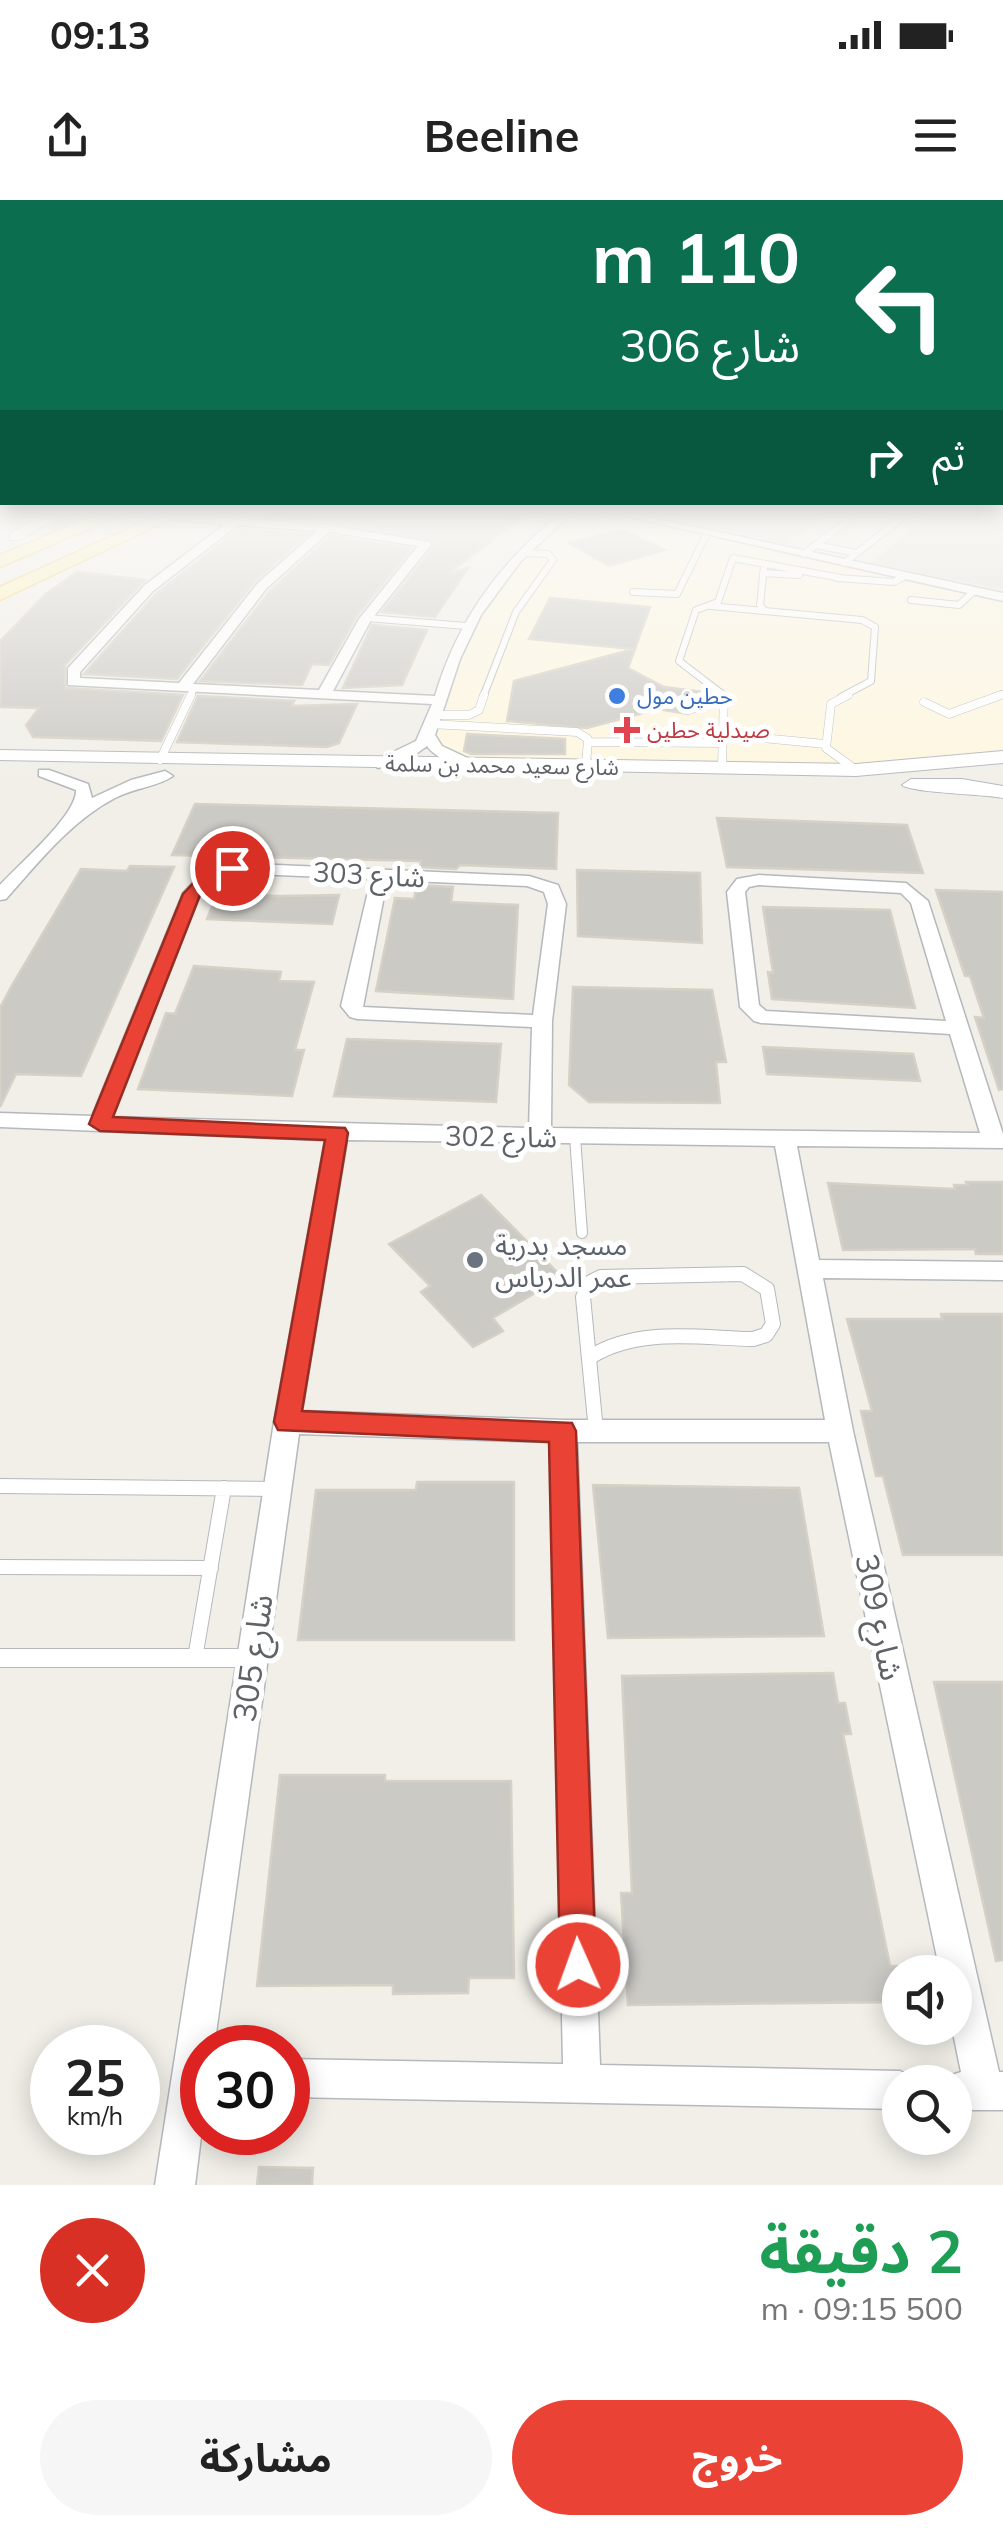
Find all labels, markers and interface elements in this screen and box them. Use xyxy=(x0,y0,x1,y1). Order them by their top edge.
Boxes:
text: 09:13 xyxy=(50,11,151,59)
text: Beeline xyxy=(424,107,579,163)
icon: share xyxy=(40,108,95,163)
icon: menu xyxy=(908,108,963,163)
text: 110 m xyxy=(592,213,800,301)
icon: left xyxy=(835,240,965,370)
text: شارع 306 xyxy=(620,317,800,373)
icon: right xyxy=(857,430,912,485)
text: ثم xyxy=(932,432,965,480)
place label: حطين مول xyxy=(637,682,733,710)
marker: حطين مول xyxy=(606,685,628,707)
place label: صيدلية حطين xyxy=(647,716,770,744)
marker: صيدلية حطين xyxy=(616,719,638,741)
street label: شارع سعيد محمد بن سلمة xyxy=(385,749,619,784)
pin xyxy=(190,826,275,911)
icon: arrive xyxy=(205,841,260,896)
street label: شارع 303 xyxy=(312,854,426,898)
street label: شارع 302 xyxy=(444,1118,557,1158)
place label: مسجد بدرية عمر الدرباس xyxy=(495,1227,631,1294)
marker: مسجد بدرية عمر الدرباس xyxy=(464,1249,486,1271)
street label: شارع 309 xyxy=(842,1550,913,1685)
street label: شارع 305 xyxy=(223,1592,286,1725)
position arrow xyxy=(526,1913,630,2017)
map controls xyxy=(882,1955,972,2155)
button: sound xyxy=(882,1955,972,2045)
speed limit sign: 30 xyxy=(180,2025,310,2155)
text: 25 xyxy=(65,2046,125,2109)
button: search xyxy=(882,2065,972,2155)
text: km/h xyxy=(67,2100,123,2131)
text: 2 دقيقة xyxy=(760,2213,963,2288)
button: close xyxy=(40,2218,145,2323)
text: 500 m · 09:15 xyxy=(761,2288,963,2328)
button: مشاركة xyxy=(40,2400,492,2515)
button: خروج xyxy=(512,2400,963,2515)

